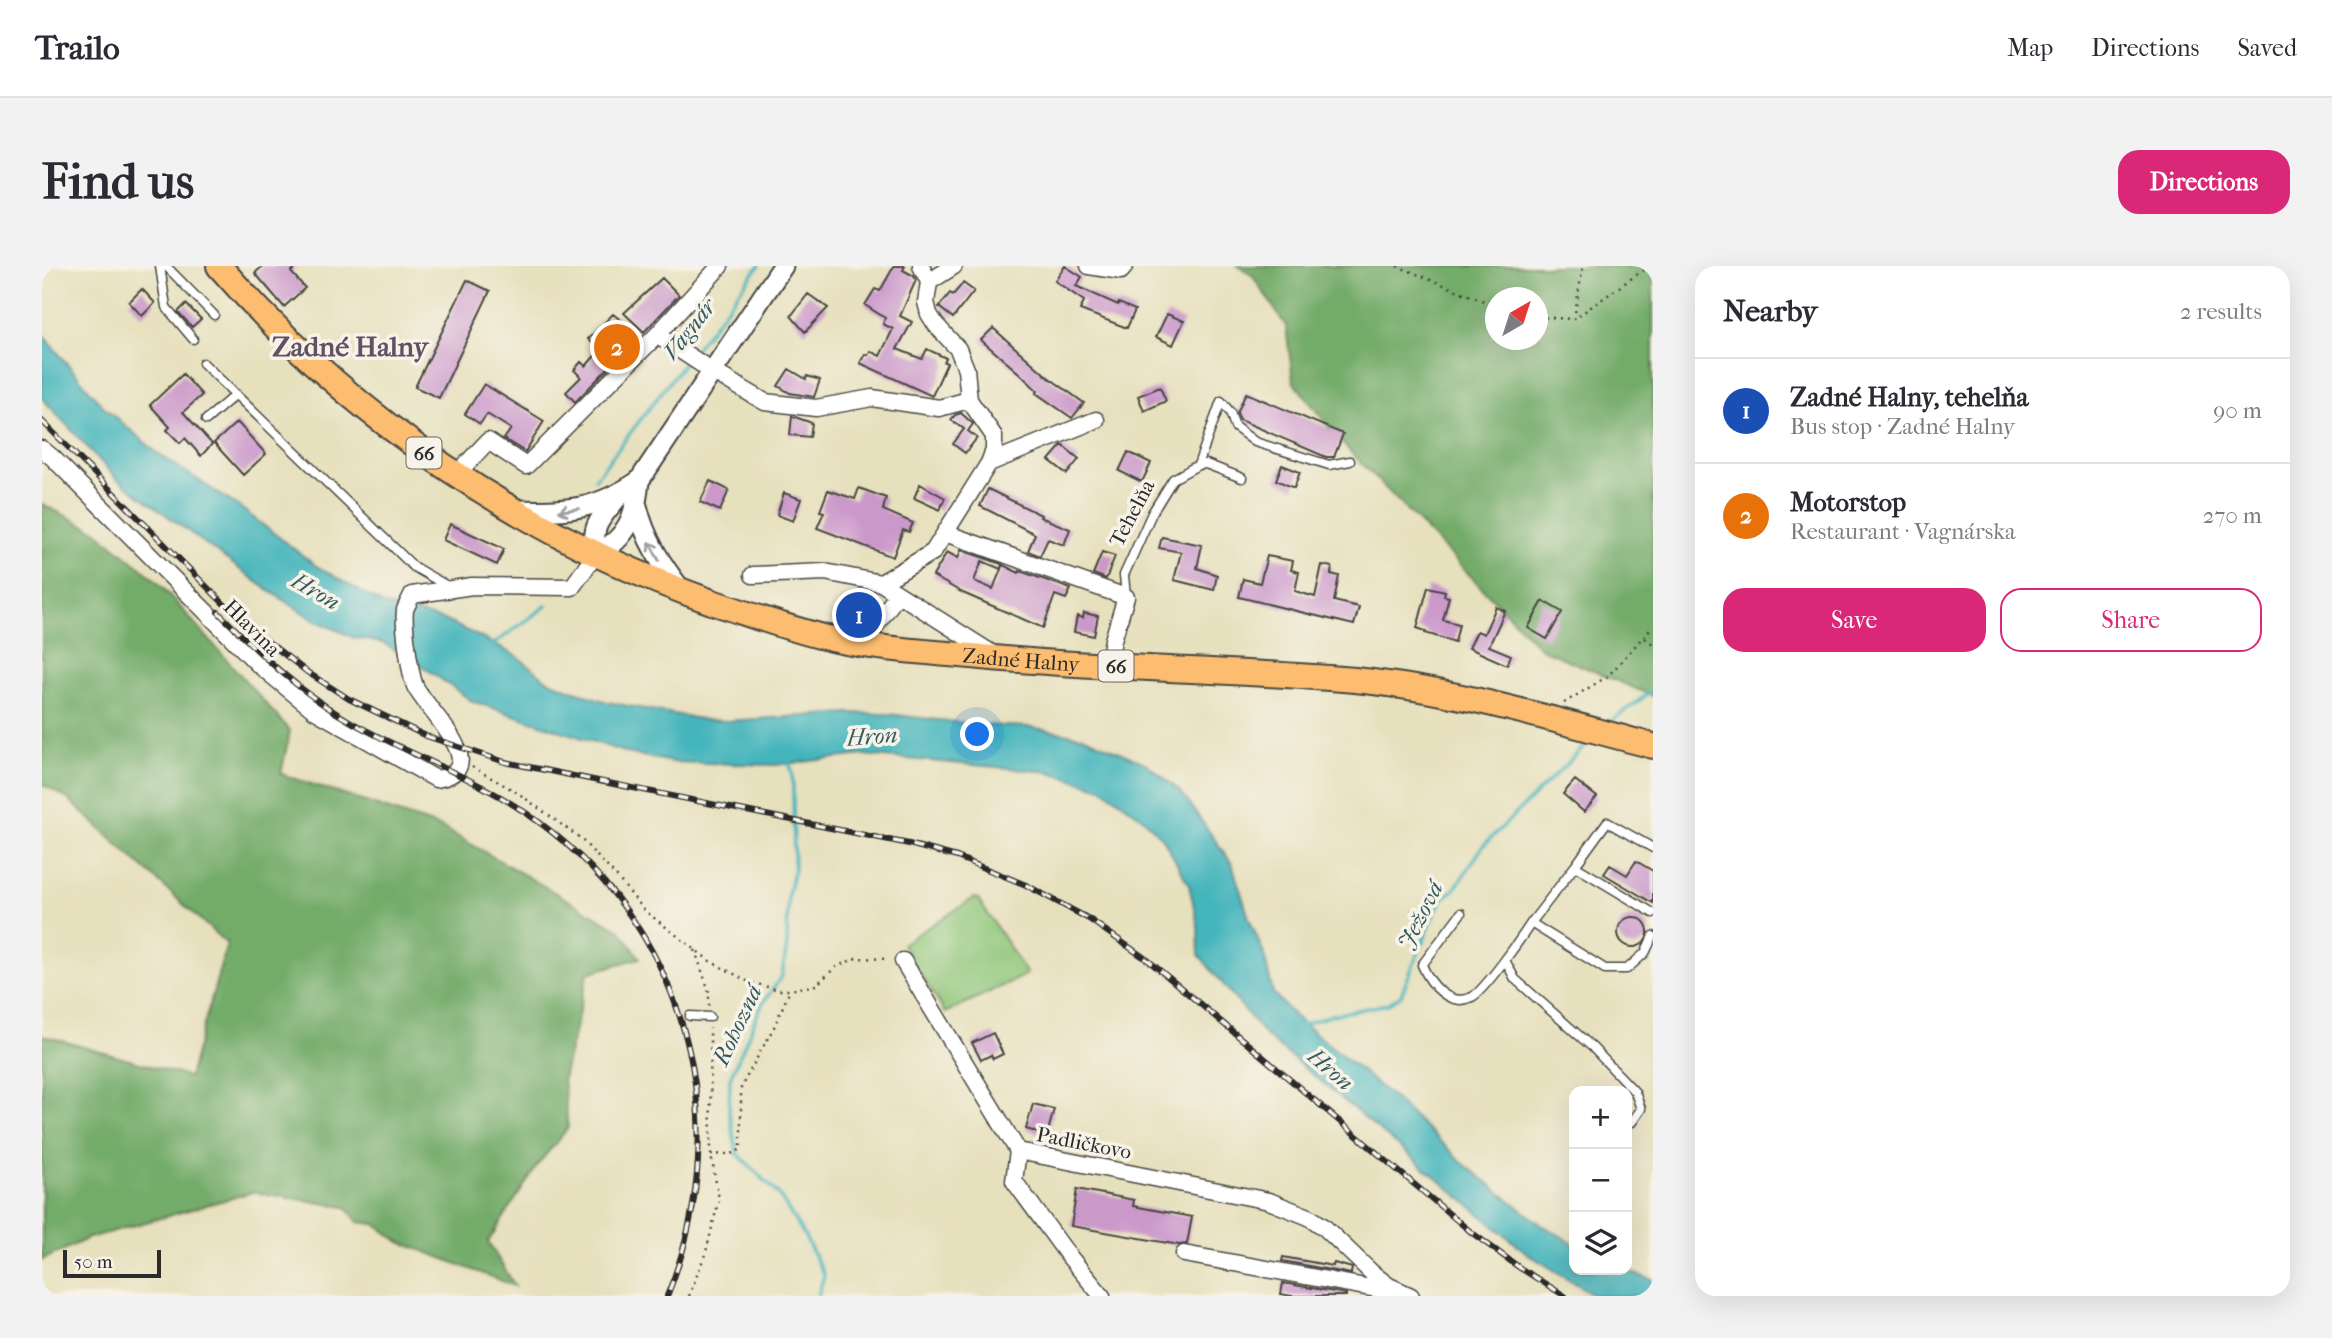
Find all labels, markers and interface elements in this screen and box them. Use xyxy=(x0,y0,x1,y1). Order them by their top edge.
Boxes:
text: Trailo xyxy=(35,29,120,68)
text: Map xyxy=(2007,34,2053,62)
text: Directions xyxy=(2091,34,2199,62)
text: Saved xyxy=(2237,34,2297,62)
button: Directions xyxy=(2118,150,2290,214)
text: Find us xyxy=(42,153,194,211)
north arrow xyxy=(1485,287,1548,350)
water label: Vagnár xyxy=(657,292,723,365)
text: Nearby xyxy=(1723,294,1818,329)
text: 2 results xyxy=(2180,298,2262,325)
pin: 2 xyxy=(594,321,640,373)
district label: Zadné Halny xyxy=(272,330,430,363)
text: Zadné Halny, tehelňa xyxy=(1790,382,2028,413)
text: 1 xyxy=(1742,397,1750,424)
text: 90 m xyxy=(2213,397,2262,424)
text: Bus stop · Zadné Halny xyxy=(1790,413,2015,440)
road number: 66 xyxy=(406,438,442,468)
street label: Tehelňa xyxy=(1104,475,1160,551)
text: Motorstop xyxy=(1790,487,1906,518)
text: 2 xyxy=(1740,502,1752,529)
text: 270 m xyxy=(2202,502,2262,529)
one-way arrow xyxy=(558,503,581,516)
text: Restaurant · Vagnárska xyxy=(1790,518,2016,545)
one-way arrow xyxy=(647,541,661,561)
water label: Hron xyxy=(286,567,345,616)
button: Save xyxy=(1723,588,1986,652)
button: Share xyxy=(2000,588,2262,652)
pin: 1 xyxy=(836,589,882,641)
street label: Hlavina xyxy=(219,595,286,662)
street label: Zadné Halny xyxy=(961,643,1081,676)
road number: 66 xyxy=(1098,650,1134,682)
your location xyxy=(960,717,994,751)
water label: Hron xyxy=(845,721,898,752)
water label: Ježová xyxy=(1392,874,1450,953)
water label: Rohozná xyxy=(706,978,769,1071)
water label: Hron xyxy=(1302,1042,1359,1096)
map controls xyxy=(1569,1086,1632,1275)
button: + xyxy=(1569,1086,1632,1149)
street label: Padličkovo xyxy=(1035,1122,1133,1164)
button: − xyxy=(1569,1149,1632,1212)
button: layers xyxy=(1569,1212,1632,1275)
scale bar xyxy=(63,1247,161,1279)
text: 50 m xyxy=(74,1251,113,1273)

